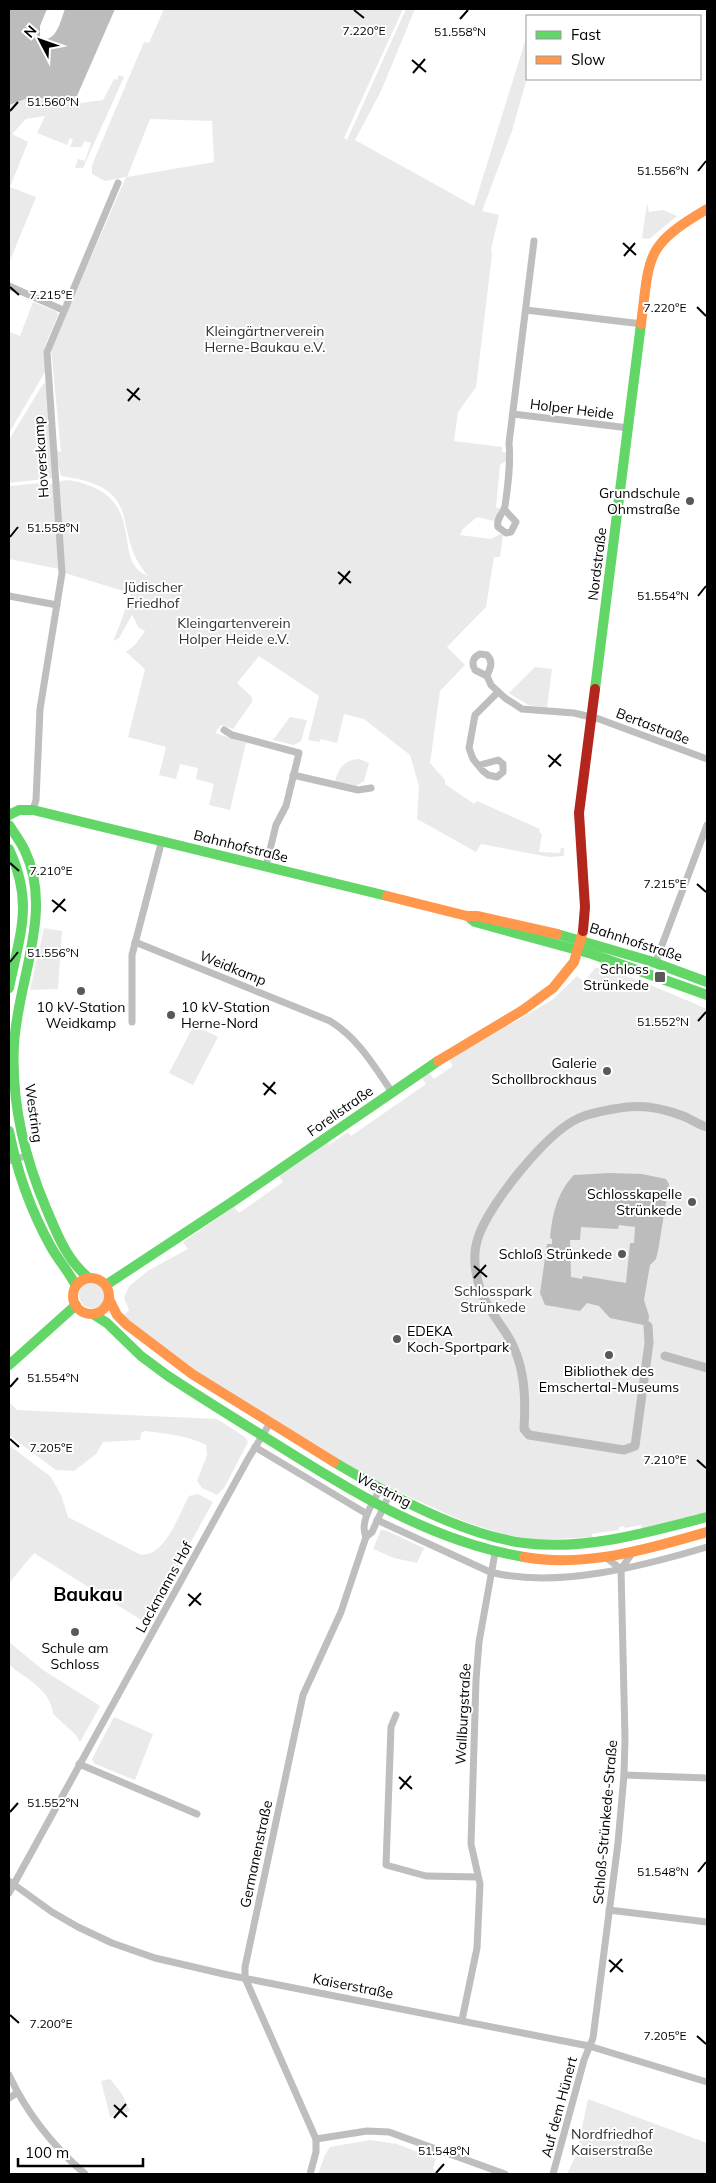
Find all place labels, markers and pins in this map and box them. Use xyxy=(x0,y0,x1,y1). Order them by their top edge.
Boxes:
place label: Grundschule Ohmstraße xyxy=(599,484,680,518)
marker: Grundschule Ohmstraße xyxy=(684,495,696,507)
place label: Schloss Strünkede xyxy=(583,960,649,994)
marker: Schloss Strünkede xyxy=(653,970,667,984)
marker: 10 kV-Station Weidkamp xyxy=(75,985,87,997)
place label: 10 kV-Station Weidkamp xyxy=(37,998,125,1032)
place label: 10 kV-Station Herne-Nord xyxy=(181,998,270,1032)
marker: 10 kV-Station Herne-Nord xyxy=(165,1009,177,1021)
place label: Galerie Schollbrockhaus xyxy=(491,1054,597,1088)
marker: Galerie Schollbrockhaus xyxy=(601,1065,613,1077)
place label: Schlosskapelle Strünkede xyxy=(587,1185,682,1219)
marker: Schlosskapelle Strünkede xyxy=(686,1196,698,1208)
place label: Schloß Strünkede xyxy=(499,1245,612,1263)
marker: Schloß Strünkede xyxy=(616,1248,628,1260)
place label: EDEKA Koch-Sportpark xyxy=(407,1322,510,1356)
marker: EDEKA Koch-Sportpark xyxy=(391,1333,403,1345)
marker: Bibliothek des Emschertal-Museums xyxy=(603,1349,615,1361)
place label: Bibliothek des Emschertal-Museums xyxy=(539,1362,679,1396)
marker: Schule am Schloss xyxy=(69,1626,81,1638)
place label: Schule am Schloss xyxy=(41,1639,109,1673)

